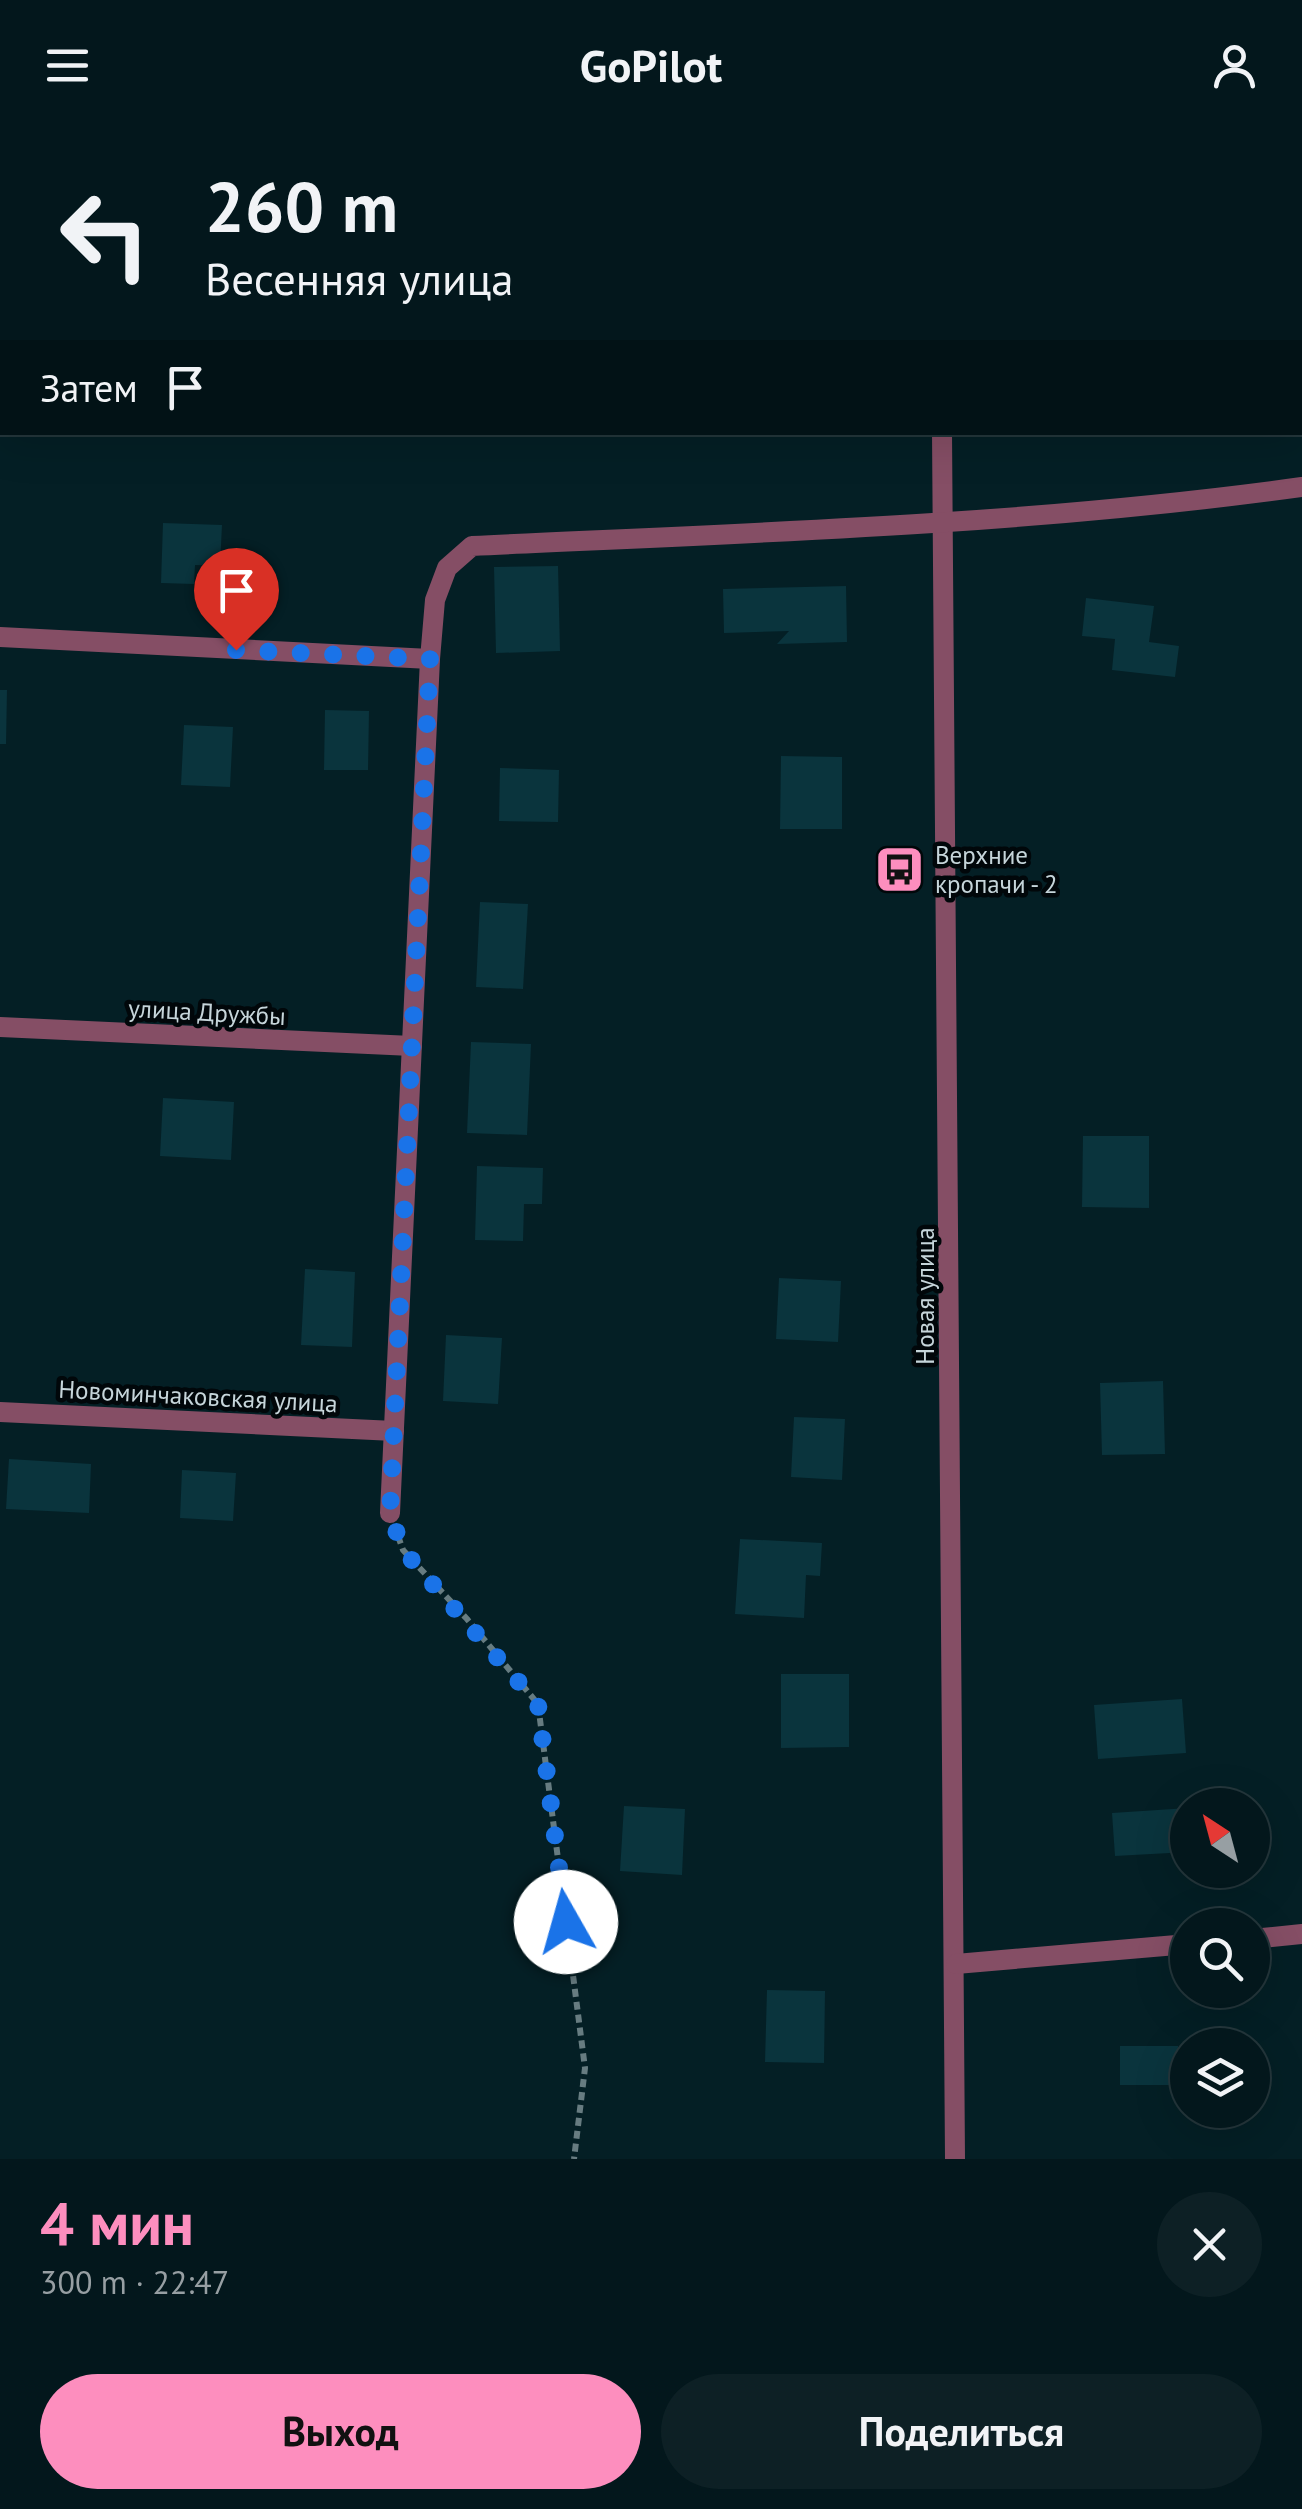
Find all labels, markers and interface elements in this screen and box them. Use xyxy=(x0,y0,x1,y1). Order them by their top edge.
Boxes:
text: GoPilot xyxy=(580,36,722,94)
icon: menu xyxy=(40,38,95,93)
icon: person xyxy=(1207,38,1262,93)
text: 260 m xyxy=(205,161,398,251)
icon: left xyxy=(40,170,170,300)
text: Весенняя улица xyxy=(205,249,514,307)
icon: arrive xyxy=(158,360,213,415)
text: Затем xyxy=(40,363,138,412)
pin xyxy=(194,548,279,651)
icon: arrive xyxy=(209,563,264,618)
place label: Верхние кропачи - 2 xyxy=(935,839,1058,900)
bus stop icon: Верхние кропачи - 2 xyxy=(874,843,926,895)
street label: улица Дружбы xyxy=(127,992,287,1032)
street label: Новая улица xyxy=(909,1227,941,1365)
street label: Новоминчаковская улица xyxy=(58,1373,338,1419)
north arrow xyxy=(1170,1788,1270,1888)
map controls xyxy=(1170,1788,1270,2128)
position arrow xyxy=(514,1870,618,1974)
button: search xyxy=(1170,1908,1270,2008)
button: layers xyxy=(1170,2028,1270,2128)
text: 4 мин xyxy=(40,2184,194,2262)
button: close xyxy=(1157,2192,1262,2297)
text: 300 m · 22:47 xyxy=(40,2261,229,2303)
button: Выход xyxy=(40,2374,641,2489)
button: Поделиться xyxy=(661,2374,1262,2489)

